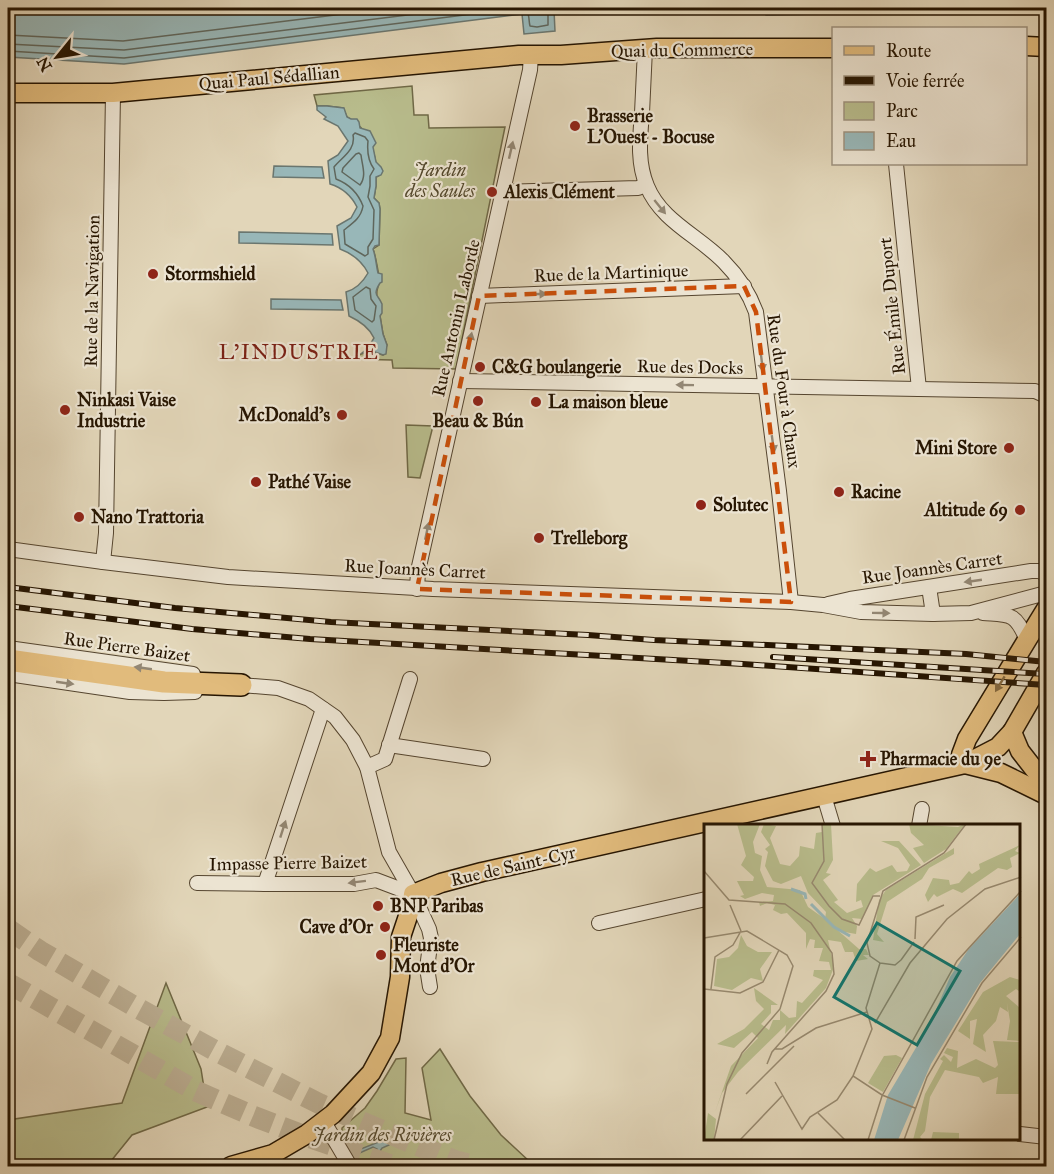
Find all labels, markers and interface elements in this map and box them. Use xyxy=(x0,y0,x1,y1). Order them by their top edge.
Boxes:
north arrow xyxy=(27,27,87,87)
legend xyxy=(832,27,1027,165)
street label: Quai du Commerce xyxy=(611,38,753,62)
text: Route xyxy=(886,40,931,62)
text: N xyxy=(33,53,56,75)
street label: Quai Paul Sédallian xyxy=(198,61,341,95)
text: Voie ferrée xyxy=(885,70,965,92)
text: Parc xyxy=(886,100,918,122)
place label: Brasserie L'Ouest - Bocuse xyxy=(587,105,715,148)
marker: Brasserie L'Ouest - Bocuse xyxy=(568,119,582,133)
text: Eau xyxy=(886,130,916,152)
one-way arrow xyxy=(507,141,517,159)
park label: Jardin des Saules xyxy=(404,159,476,202)
place label: Alexis Clément xyxy=(503,181,616,203)
marker: Alexis Clément xyxy=(485,185,499,199)
one-way arrow xyxy=(654,199,667,215)
street label: Rue de la Navigation xyxy=(80,214,105,367)
street label: Rue Émile Duport xyxy=(872,236,910,376)
street label: Rue Antonin Laborde xyxy=(427,237,485,399)
street label: Rue de la Martinique xyxy=(533,259,689,288)
place label: Stormshield xyxy=(165,263,257,285)
marker: Stormshield xyxy=(146,267,160,281)
one-way arrow xyxy=(528,289,547,298)
street label: Rue du Four à Chaux xyxy=(762,312,806,470)
one-way arrow xyxy=(465,331,475,350)
district label: L’INDUSTRIE xyxy=(219,339,379,365)
one-way arrow xyxy=(757,353,766,372)
street label: Rue des Docks xyxy=(637,355,743,379)
place label: C&G boulangerie xyxy=(492,356,622,379)
marker: C&G boulangerie xyxy=(473,360,487,374)
one-way arrow xyxy=(675,380,694,390)
place label: Ninkasi Vaise Industrie xyxy=(77,389,176,432)
place label: La maison bleue xyxy=(548,391,668,413)
marker: Beau & Bún xyxy=(471,394,485,408)
marker: La maison bleue xyxy=(529,395,543,409)
marker: Ninkasi Vaise Industrie xyxy=(58,403,72,417)
place label: McDonald's xyxy=(239,404,330,426)
marker: McDonald's xyxy=(335,408,349,422)
place label: Beau & Bún xyxy=(433,410,524,432)
one-way arrow xyxy=(768,435,777,454)
place label: Mini Store xyxy=(915,437,997,459)
marker: Mini Store xyxy=(1002,441,1016,455)
place label: Pathé Vaise xyxy=(268,471,352,493)
marker: Pathé Vaise xyxy=(249,475,263,489)
place label: Racine xyxy=(851,481,902,503)
marker: Racine xyxy=(832,485,846,499)
place label: Solutec xyxy=(713,494,769,516)
marker: Solutec xyxy=(694,498,708,512)
place label: Altitude 69 xyxy=(924,499,1008,522)
marker: Altitude 69 xyxy=(1013,503,1027,517)
place label: Nano Trattoria xyxy=(91,506,204,528)
marker: Nano Trattoria xyxy=(72,510,86,524)
one-way arrow xyxy=(423,521,432,540)
place label: Trelleborg xyxy=(550,527,628,550)
marker: Trelleborg xyxy=(532,531,546,545)
street label: Rue Joannès Carret xyxy=(860,547,1004,590)
street label: Rue Joannès Carret xyxy=(344,554,487,585)
one-way arrow xyxy=(963,576,982,585)
one-way arrow xyxy=(871,608,890,618)
street label: Rue Pierre Baizet xyxy=(62,627,192,667)
one-way arrow xyxy=(133,663,152,672)
one-way arrow xyxy=(995,676,1006,692)
one-way arrow xyxy=(56,678,75,687)
place label: Pharmacie du 9e xyxy=(880,748,1001,771)
marker: Pharmacie du 9e xyxy=(861,752,875,766)
one-way arrow xyxy=(279,820,289,838)
inset map xyxy=(704,824,1021,1141)
street label: Rue de Saint-Cyr xyxy=(448,841,578,891)
street label: Impasse Pierre Baizet xyxy=(209,851,368,875)
one-way arrow xyxy=(348,878,367,887)
place label: BNP Paribas xyxy=(390,895,484,917)
marker: BNP Paribas xyxy=(371,899,385,913)
place label: Cave d'Or xyxy=(300,916,374,938)
marker: Cave d'Or xyxy=(378,920,392,934)
place label: Fleuriste Mont d'Or xyxy=(393,934,476,977)
marker: Fleuriste Mont d'Or xyxy=(374,948,388,962)
park label: Jardin des Rivières xyxy=(312,1124,452,1146)

